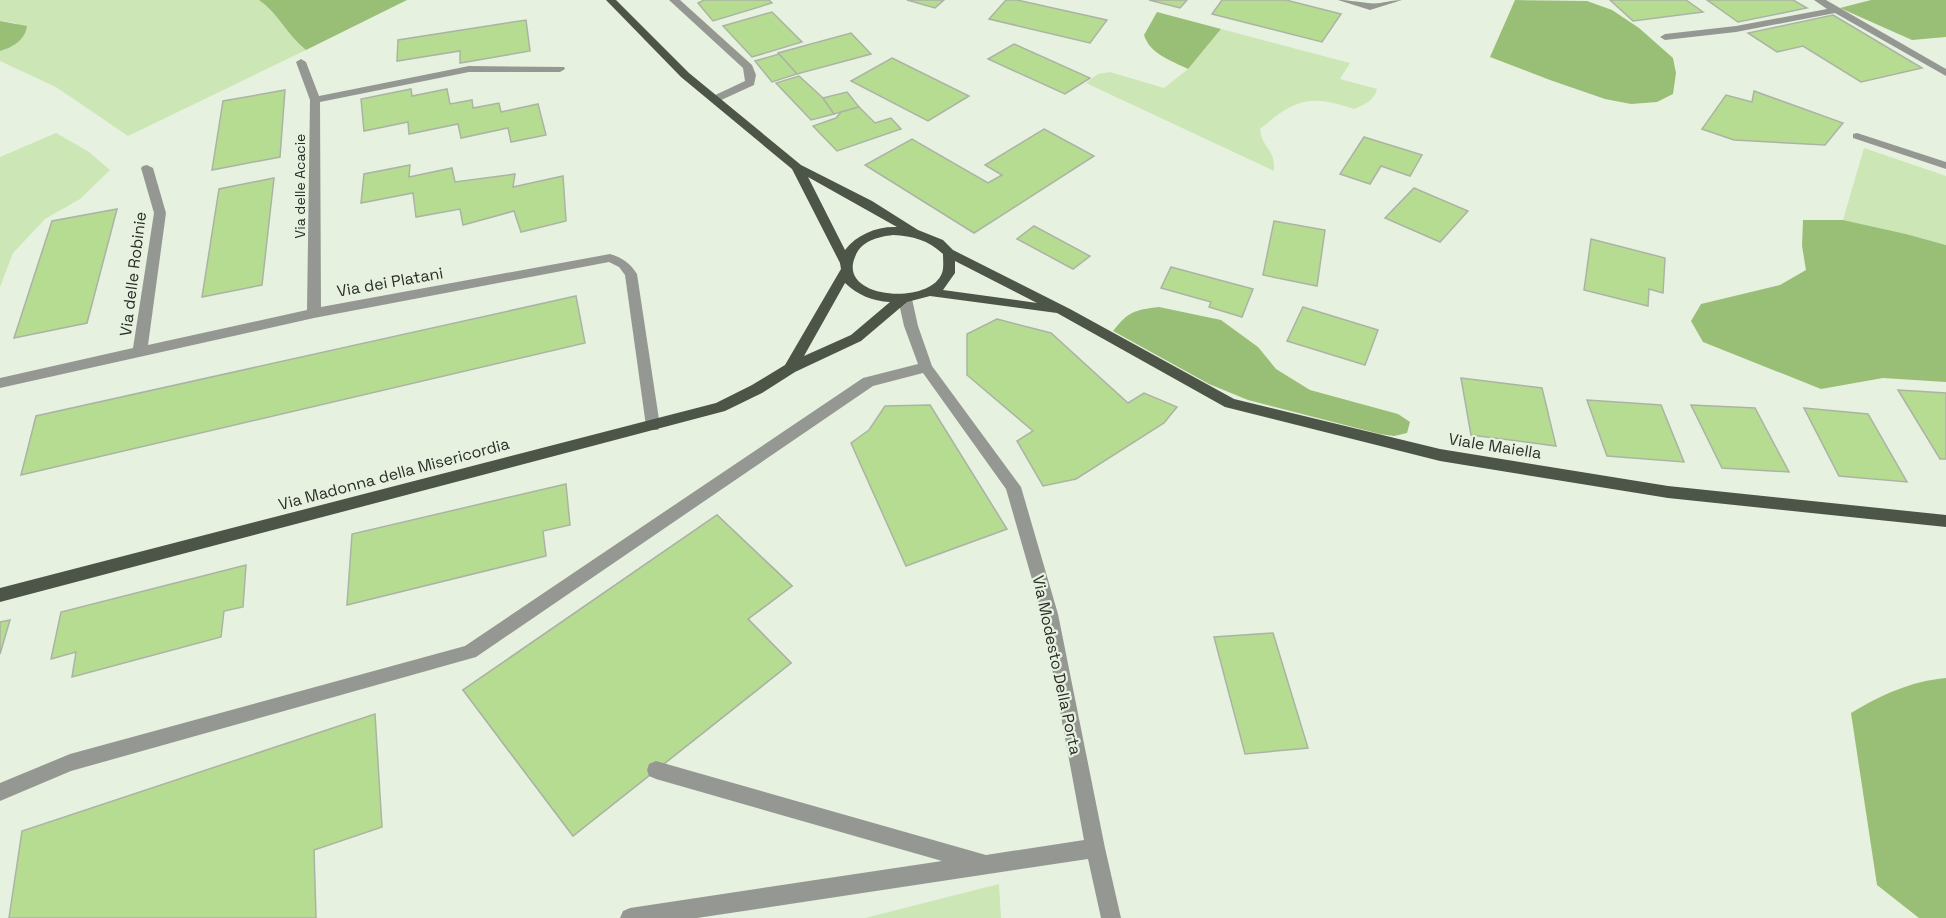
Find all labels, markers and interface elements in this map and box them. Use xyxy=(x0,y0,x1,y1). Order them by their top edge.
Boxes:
street label: Via delle Acacie xyxy=(291,134,309,238)
street label: Via delle Robinie xyxy=(115,210,151,338)
street label: Via dei Platani xyxy=(335,262,445,302)
street label: Viale Maiella xyxy=(1447,428,1543,464)
street label: Via Madonna della Misericordia xyxy=(276,433,512,515)
street label: Via Modesto Della Porta xyxy=(1028,573,1086,757)

